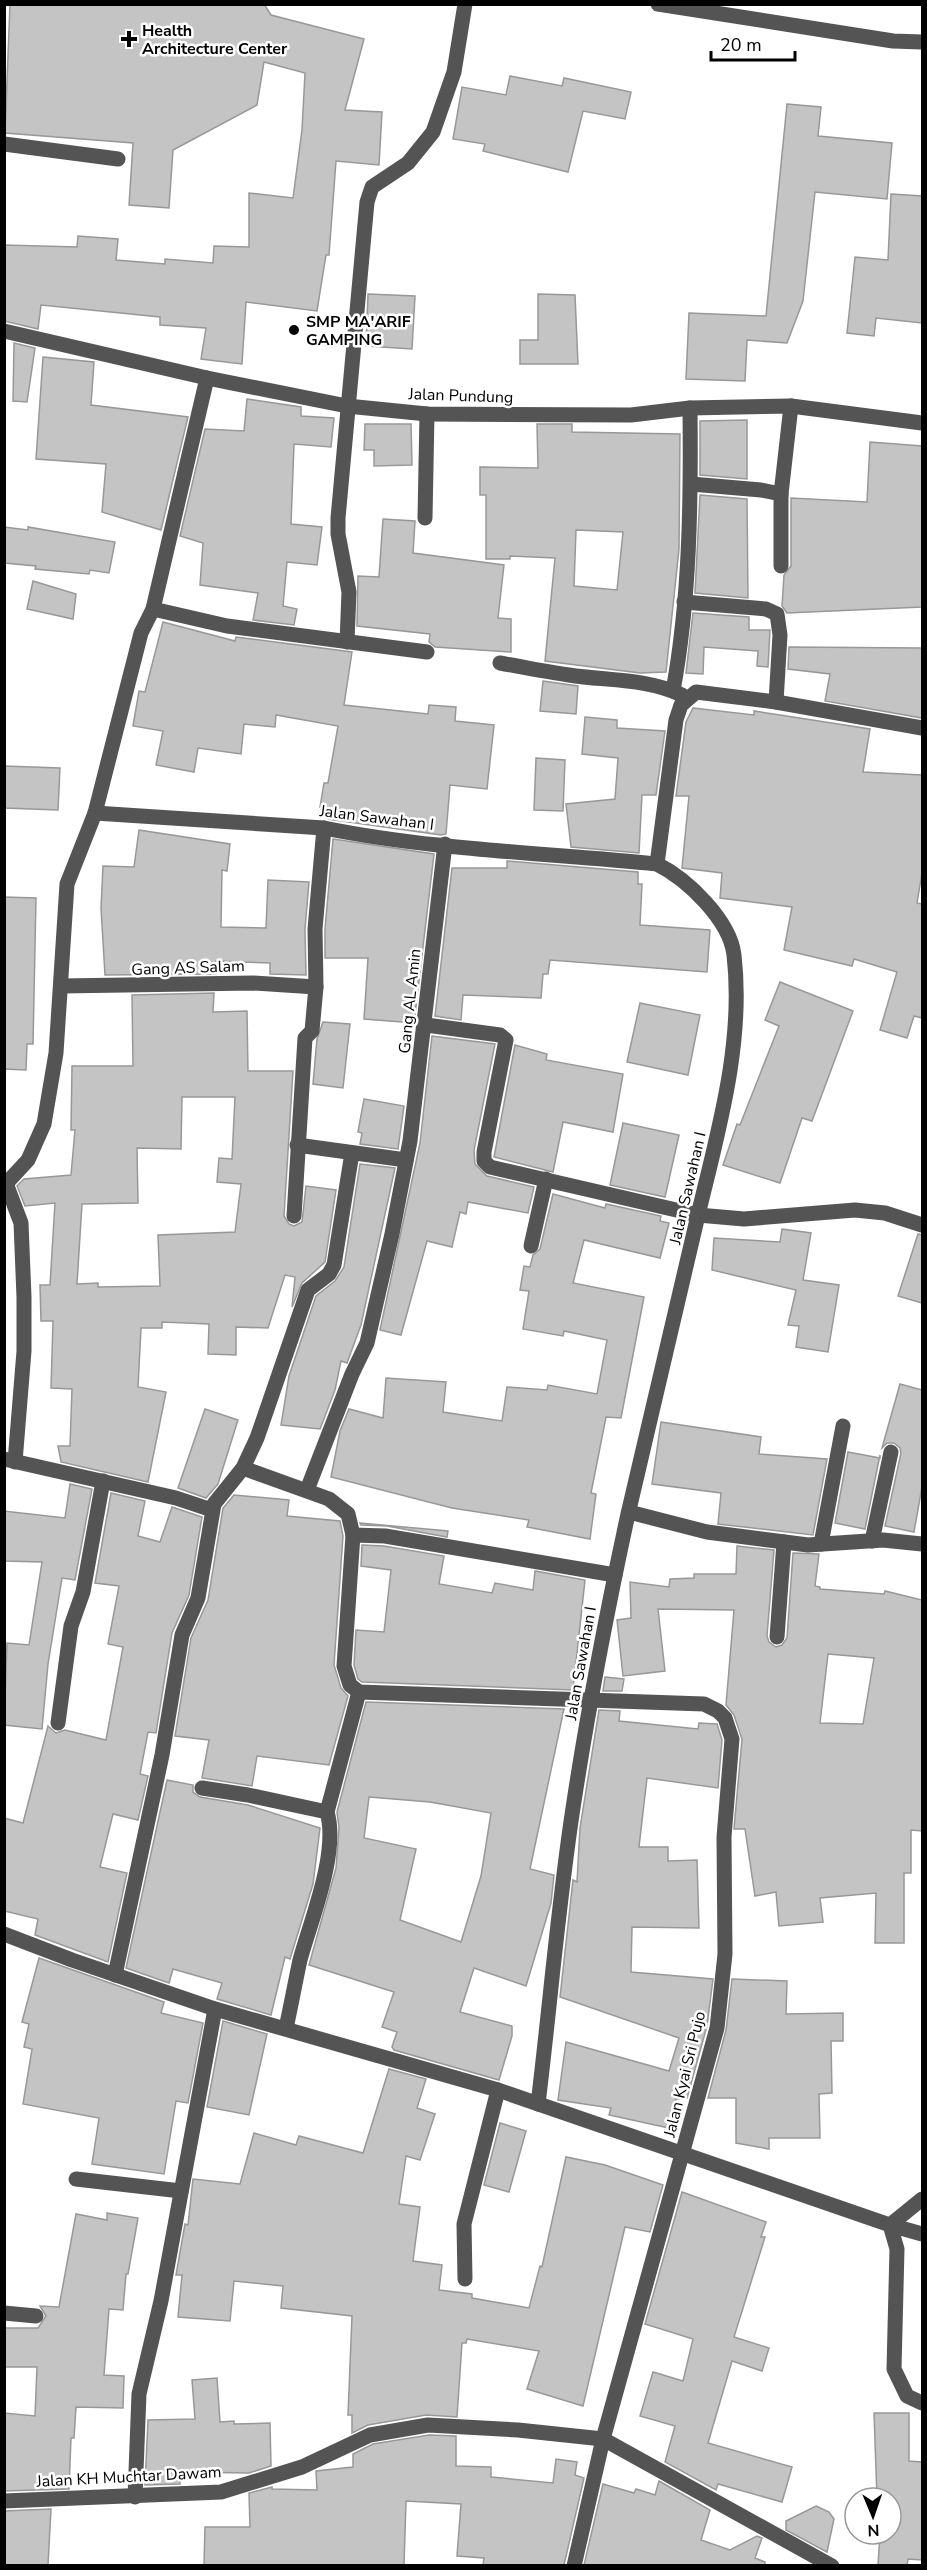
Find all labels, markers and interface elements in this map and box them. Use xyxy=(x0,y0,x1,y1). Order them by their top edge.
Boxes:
place label: Health Architecture Center xyxy=(142,20,288,60)
scale bar xyxy=(711,24,795,62)
marker: Health Architecture Center xyxy=(120,30,138,48)
text: 20 m xyxy=(720,33,762,57)
place label: SMP MA'ARIF GAMPING xyxy=(306,311,411,351)
marker: SMP MA'ARIF GAMPING xyxy=(287,323,301,337)
street label: Jalan Pundung xyxy=(407,383,514,409)
street label: Jalan Sawahan I xyxy=(317,800,435,836)
street label: Gang AL Amin xyxy=(394,948,426,1055)
street label: Gang AS Salam xyxy=(131,955,245,981)
street label: Jalan Sawahan I xyxy=(664,1130,712,1248)
street label: Jalan Sawahan I xyxy=(560,1605,602,1723)
street label: Jalan Kyai Sri Pujo xyxy=(658,2009,711,2140)
street label: Jalan KH Muchtar Dawam xyxy=(35,2461,222,2493)
north arrow xyxy=(843,2486,903,2546)
text: N xyxy=(867,2519,880,2541)

